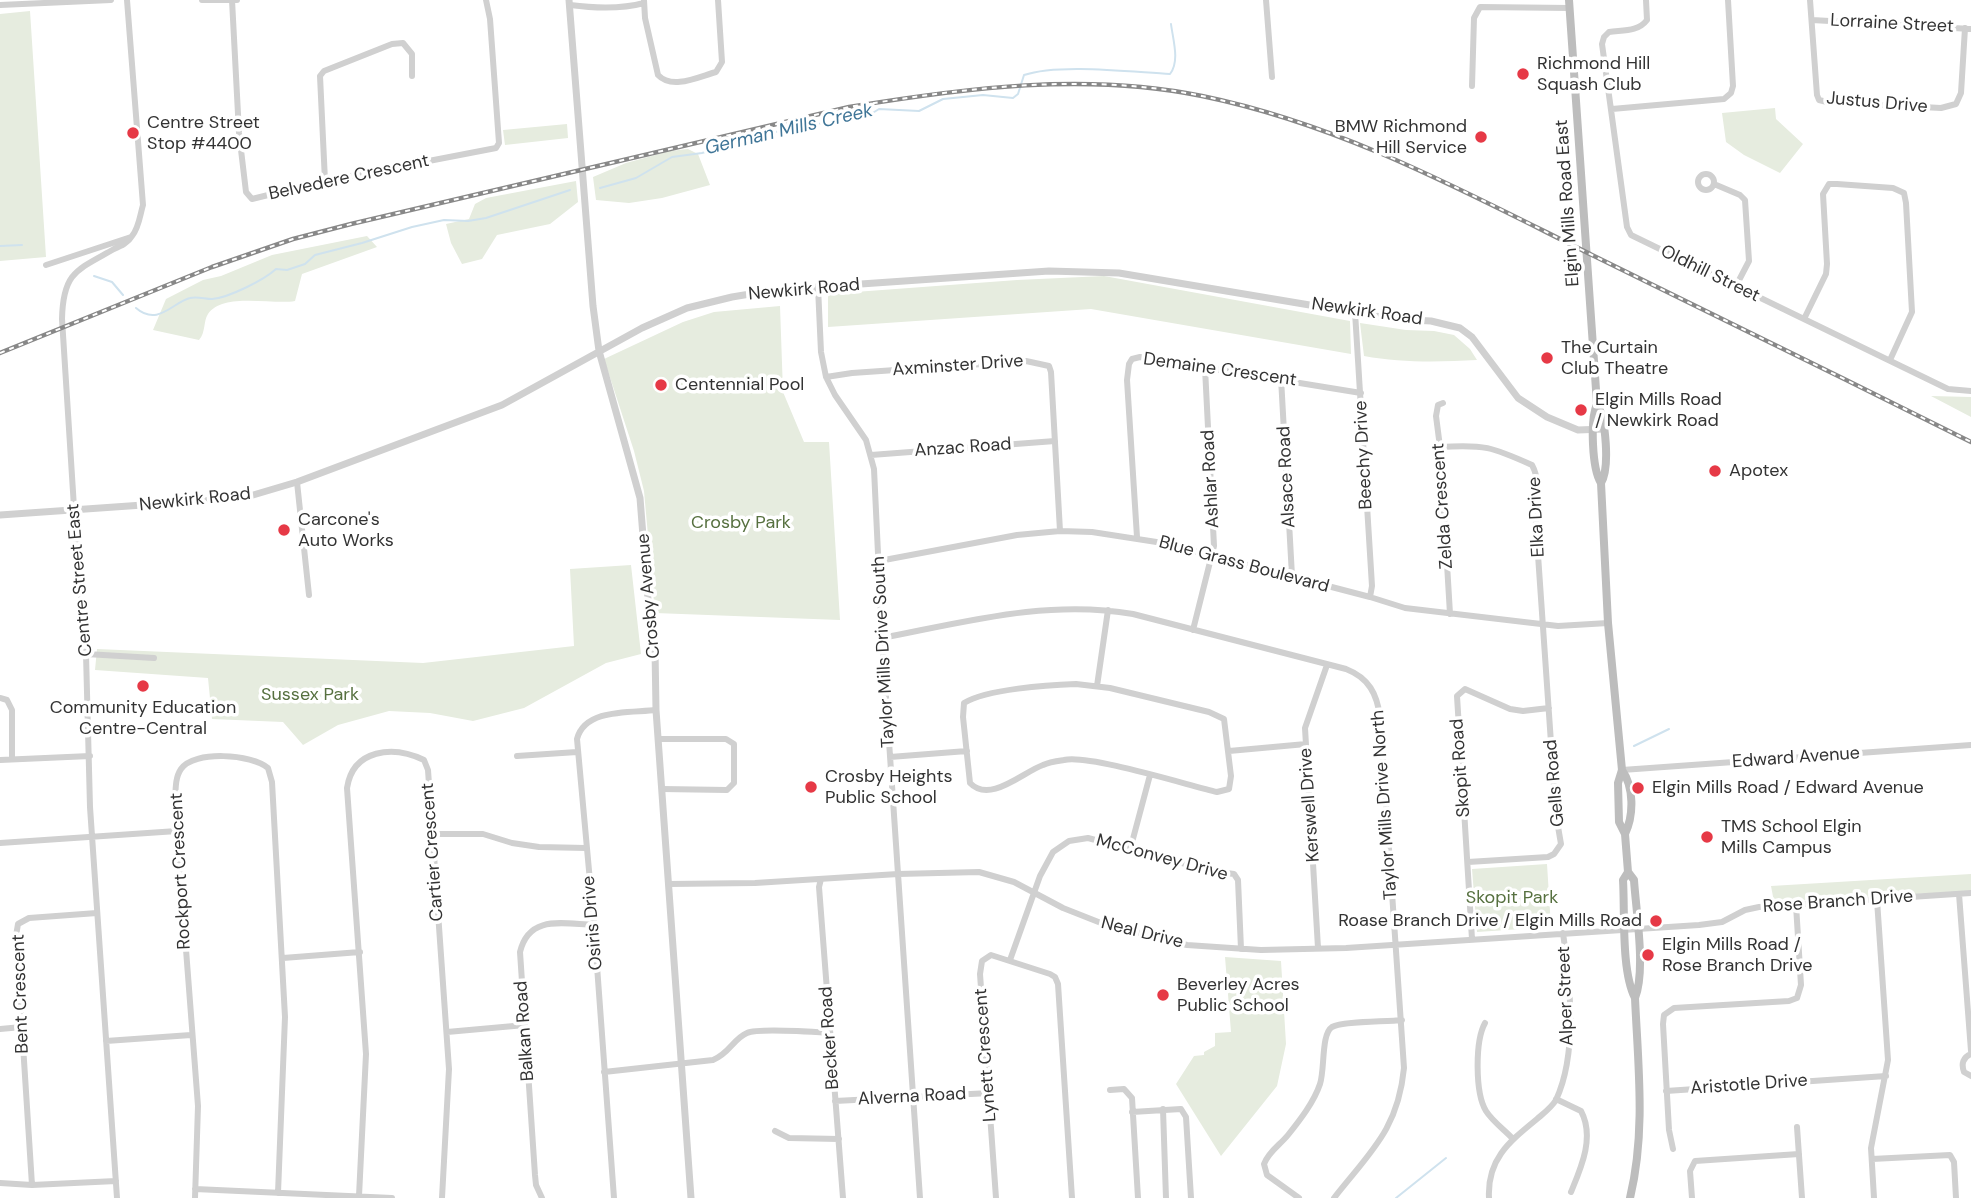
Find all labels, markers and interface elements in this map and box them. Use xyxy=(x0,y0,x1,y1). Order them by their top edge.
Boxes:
street label: Lorraine Street xyxy=(1830,10,1954,38)
place label: Richmond Hill Squash Club xyxy=(1537,53,1650,96)
marker: Richmond Hill Squash Club xyxy=(1515,66,1531,82)
street label: Justus Drive xyxy=(1825,88,1929,118)
water label: German Mills Creek xyxy=(703,100,875,160)
place label: Centre Street Stop #4400 xyxy=(147,112,260,154)
place label: BMW Richmond Hill Service xyxy=(1335,116,1467,158)
street label: Elgin Mills Road East xyxy=(1551,119,1585,287)
marker: Centre Street Stop #4400 xyxy=(125,125,141,141)
marker: BMW Richmond Hill Service xyxy=(1473,129,1489,145)
street label: Belvedere Crescent xyxy=(267,150,431,206)
street label: Oldhill Street xyxy=(1657,241,1763,307)
street label: Newkirk Road xyxy=(747,274,861,306)
street label: Newkirk Road xyxy=(1310,294,1424,330)
place label: The Curtain Club Theatre xyxy=(1561,337,1668,380)
street label: Demaine Crescent xyxy=(1142,349,1298,391)
marker: The Curtain Club Theatre xyxy=(1539,350,1555,366)
street label: Axminster Drive xyxy=(892,351,1024,381)
place label: Centennial Pool xyxy=(675,374,804,396)
marker: Centennial Pool xyxy=(653,377,669,393)
place label: Elgin Mills Road / Newkirk Road xyxy=(1595,389,1722,432)
street label: Beechy Drive xyxy=(1350,400,1378,510)
marker: Elgin Mills Road / Newkirk Road xyxy=(1573,402,1589,418)
street label: Alsace Road xyxy=(1274,426,1300,528)
street label: Ashlar Road xyxy=(1198,429,1224,529)
street label: Anzac Road xyxy=(914,434,1012,462)
street label: Zelda Crescent xyxy=(1428,442,1458,570)
place label: Apotex xyxy=(1729,460,1788,482)
marker: Apotex xyxy=(1707,463,1723,479)
street label: Elka Drive xyxy=(1524,476,1550,558)
street label: Newkirk Road xyxy=(138,483,252,517)
street label: Centre Street East xyxy=(63,503,97,657)
place label: Carcone's Auto Works xyxy=(298,509,394,552)
park label: Crosby Park xyxy=(691,512,791,534)
marker: Carcone's Auto Works xyxy=(276,522,292,538)
street label: Blue Grass Boulevard xyxy=(1157,532,1331,598)
street label: Crosby Avenue xyxy=(633,533,665,659)
street label: Taylor Mills Drive South xyxy=(868,556,900,748)
marker: Community Education Centre-Central xyxy=(135,678,151,694)
park label: Sussex Park xyxy=(261,684,359,706)
place label: Community Education Centre-Central xyxy=(50,697,236,740)
street label: Taylor Mills Drive North xyxy=(1368,709,1402,901)
street label: Skopit Road xyxy=(1447,718,1475,818)
street label: Gells Road xyxy=(1540,738,1570,828)
street label: Edward Avenue xyxy=(1731,743,1861,773)
street label: Kerswell Drive xyxy=(1295,747,1325,863)
place label: Crosby Heights Public School xyxy=(825,766,953,808)
place label: Elgin Mills Road / Edward Avenue xyxy=(1652,777,1924,799)
marker: Crosby Heights Public School xyxy=(803,779,819,795)
marker: Elgin Mills Road / Edward Avenue xyxy=(1630,780,1646,796)
street label: Cartier Crescent xyxy=(417,782,449,922)
street label: Rockport Crescent xyxy=(166,792,196,950)
place label: TMS School Elgin Mills Campus xyxy=(1721,816,1862,858)
marker: TMS School Elgin Mills Campus xyxy=(1699,829,1715,845)
street label: McConvey Drive xyxy=(1094,830,1230,886)
street label: Osiris Drive xyxy=(578,875,608,971)
street label: Rose Branch Drive xyxy=(1762,886,1914,918)
park label: Skopit Park xyxy=(1466,887,1558,909)
place label: Roase Branch Drive / Elgin Mills Road xyxy=(1338,910,1642,932)
street label: Neal Drive xyxy=(1099,912,1185,954)
marker: Roase Branch Drive / Elgin Mills Road xyxy=(1648,913,1664,929)
street label: Bent Crescent xyxy=(8,934,34,1054)
place label: Elgin Mills Road / Rose Branch Drive xyxy=(1662,934,1813,976)
street label: Alper Street xyxy=(1553,946,1579,1046)
marker: Elgin Mills Road / Rose Branch Drive xyxy=(1640,947,1656,963)
place label: Beverley Acres Public School xyxy=(1177,974,1300,1016)
street label: Balkan Road xyxy=(511,980,539,1082)
street label: Becker Road xyxy=(816,986,844,1090)
street label: Lynett Crescent xyxy=(971,987,1001,1123)
marker: Beverley Acres Public School xyxy=(1155,987,1171,1003)
street label: Aristotle Drive xyxy=(1690,1070,1808,1100)
street label: Alverna Road xyxy=(857,1083,967,1111)

